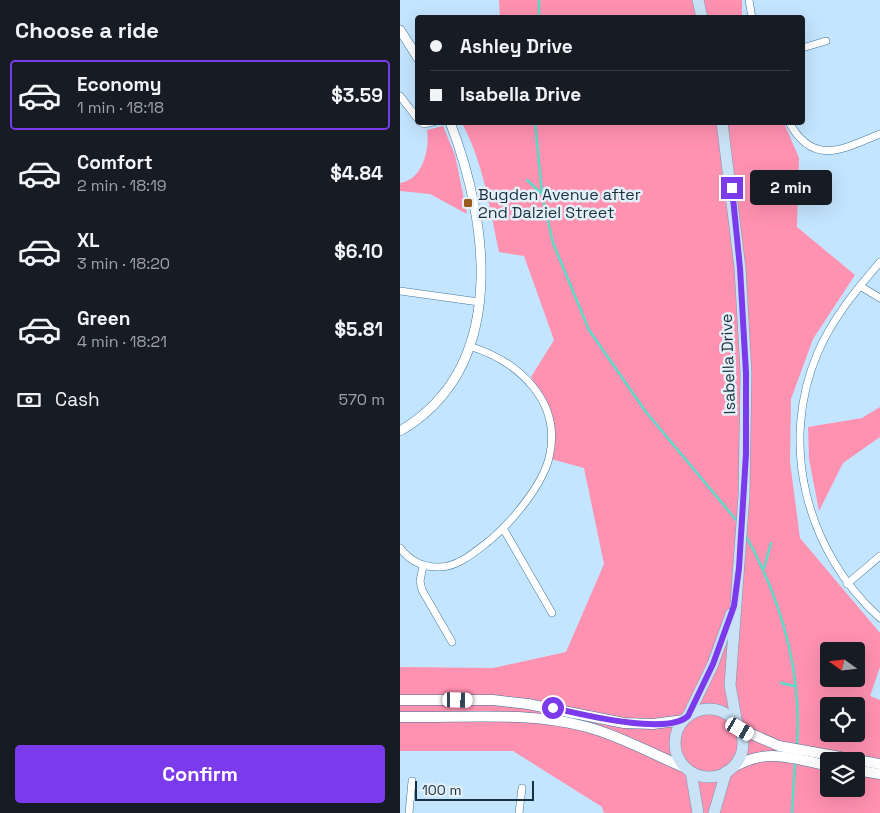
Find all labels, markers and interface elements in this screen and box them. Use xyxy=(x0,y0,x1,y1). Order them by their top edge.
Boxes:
text: Choose a ride xyxy=(15,16,159,44)
text: Ashley Drive xyxy=(460,34,573,59)
text: Economy xyxy=(77,72,161,97)
icon: car xyxy=(17,73,62,118)
text: Isabella Drive xyxy=(460,82,581,107)
text: $3.59 xyxy=(331,83,383,108)
text: 1 min · 18:18 xyxy=(77,97,164,118)
text: Comfort xyxy=(77,150,153,175)
icon: car xyxy=(17,151,62,196)
text: $4.84 xyxy=(330,161,383,186)
callout: 2 min xyxy=(750,170,832,206)
text: 2 min · 18:19 xyxy=(77,175,167,196)
route end xyxy=(721,177,743,199)
text: 2 min xyxy=(770,177,812,198)
place label: Bugden Avenue after 2nd Dalziel Street xyxy=(478,184,641,223)
marker: Bugden Avenue after 2nd Dalziel Street xyxy=(462,197,474,209)
text: XL xyxy=(77,228,100,253)
icon: car xyxy=(17,229,62,274)
text: $6.10 xyxy=(334,239,383,264)
text: 3 min · 18:20 xyxy=(77,253,170,274)
text: Green xyxy=(77,306,130,331)
icon: car xyxy=(17,307,62,352)
street label: Isabella Drive xyxy=(716,313,740,415)
text: $5.81 xyxy=(334,317,383,342)
text: 4 min · 18:21 xyxy=(77,331,167,352)
icon: cash xyxy=(15,386,43,414)
text: Cash xyxy=(55,387,100,412)
text: 570 m xyxy=(339,389,385,410)
north arrow xyxy=(820,642,865,688)
map controls xyxy=(820,642,865,797)
car xyxy=(442,692,473,708)
route start xyxy=(542,697,564,719)
button: locate xyxy=(820,697,865,742)
car xyxy=(723,715,756,743)
button: Confirm xyxy=(15,745,385,803)
button: layers xyxy=(820,752,865,797)
scale bar xyxy=(415,778,534,801)
text: 100 m xyxy=(422,781,461,799)

